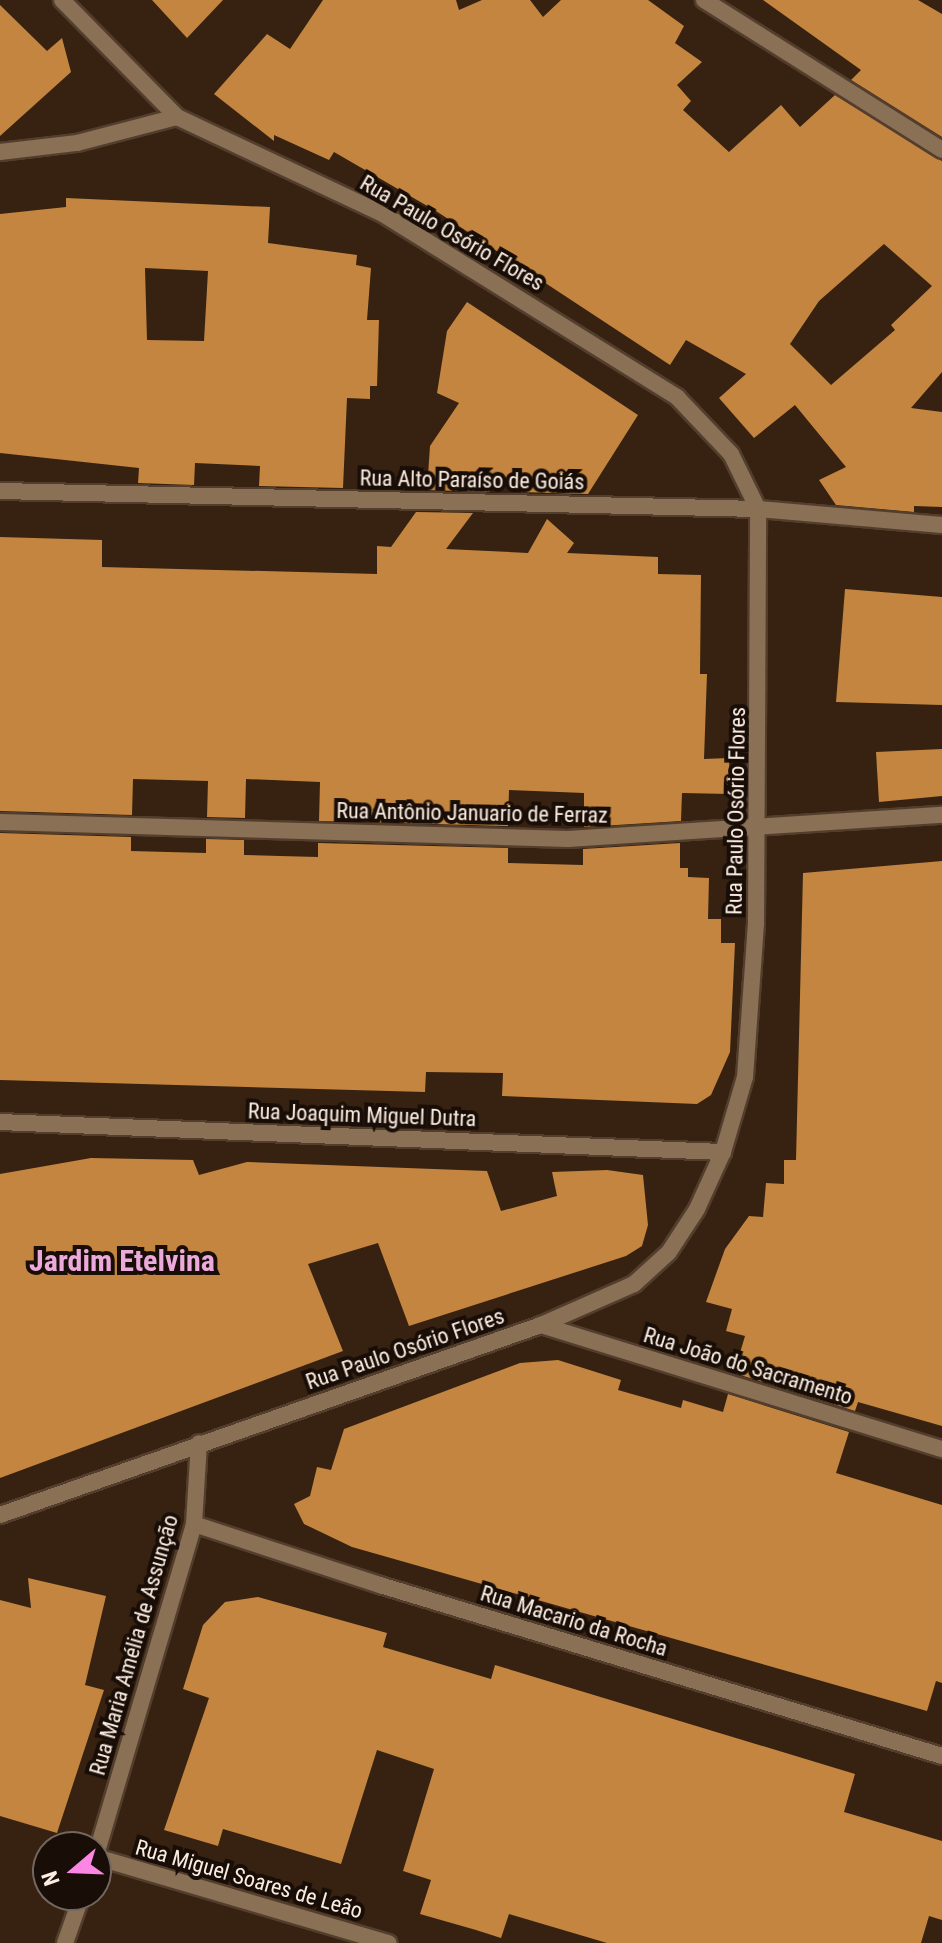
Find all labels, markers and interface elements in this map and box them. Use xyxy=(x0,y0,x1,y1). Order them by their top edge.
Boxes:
street label: Rua Paulo Osório Flores xyxy=(355,170,549,296)
street label: Rua Alto Paraíso de Goiás xyxy=(359,465,585,495)
street label: Rua Paulo Osório Flores xyxy=(721,707,751,915)
street label: Rua Antônio Januario de Ferraz xyxy=(336,797,608,829)
street label: Rua Joaquim Miguel Dutra xyxy=(247,1098,477,1132)
district label: Jardim Etelvina xyxy=(29,1243,215,1279)
street label: Rua Paulo Osório Flores xyxy=(302,1303,508,1395)
street label: Rua João do Sacramento xyxy=(640,1322,856,1410)
street label: Rua Maria Amélia de Assunção xyxy=(84,1512,184,1778)
street label: Rua Macario da Rocha xyxy=(477,1580,671,1662)
north arrow xyxy=(32,1831,112,1911)
street label: Rua Miguel Soares de Leão xyxy=(132,1834,366,1924)
text: N xyxy=(37,1868,65,1889)

